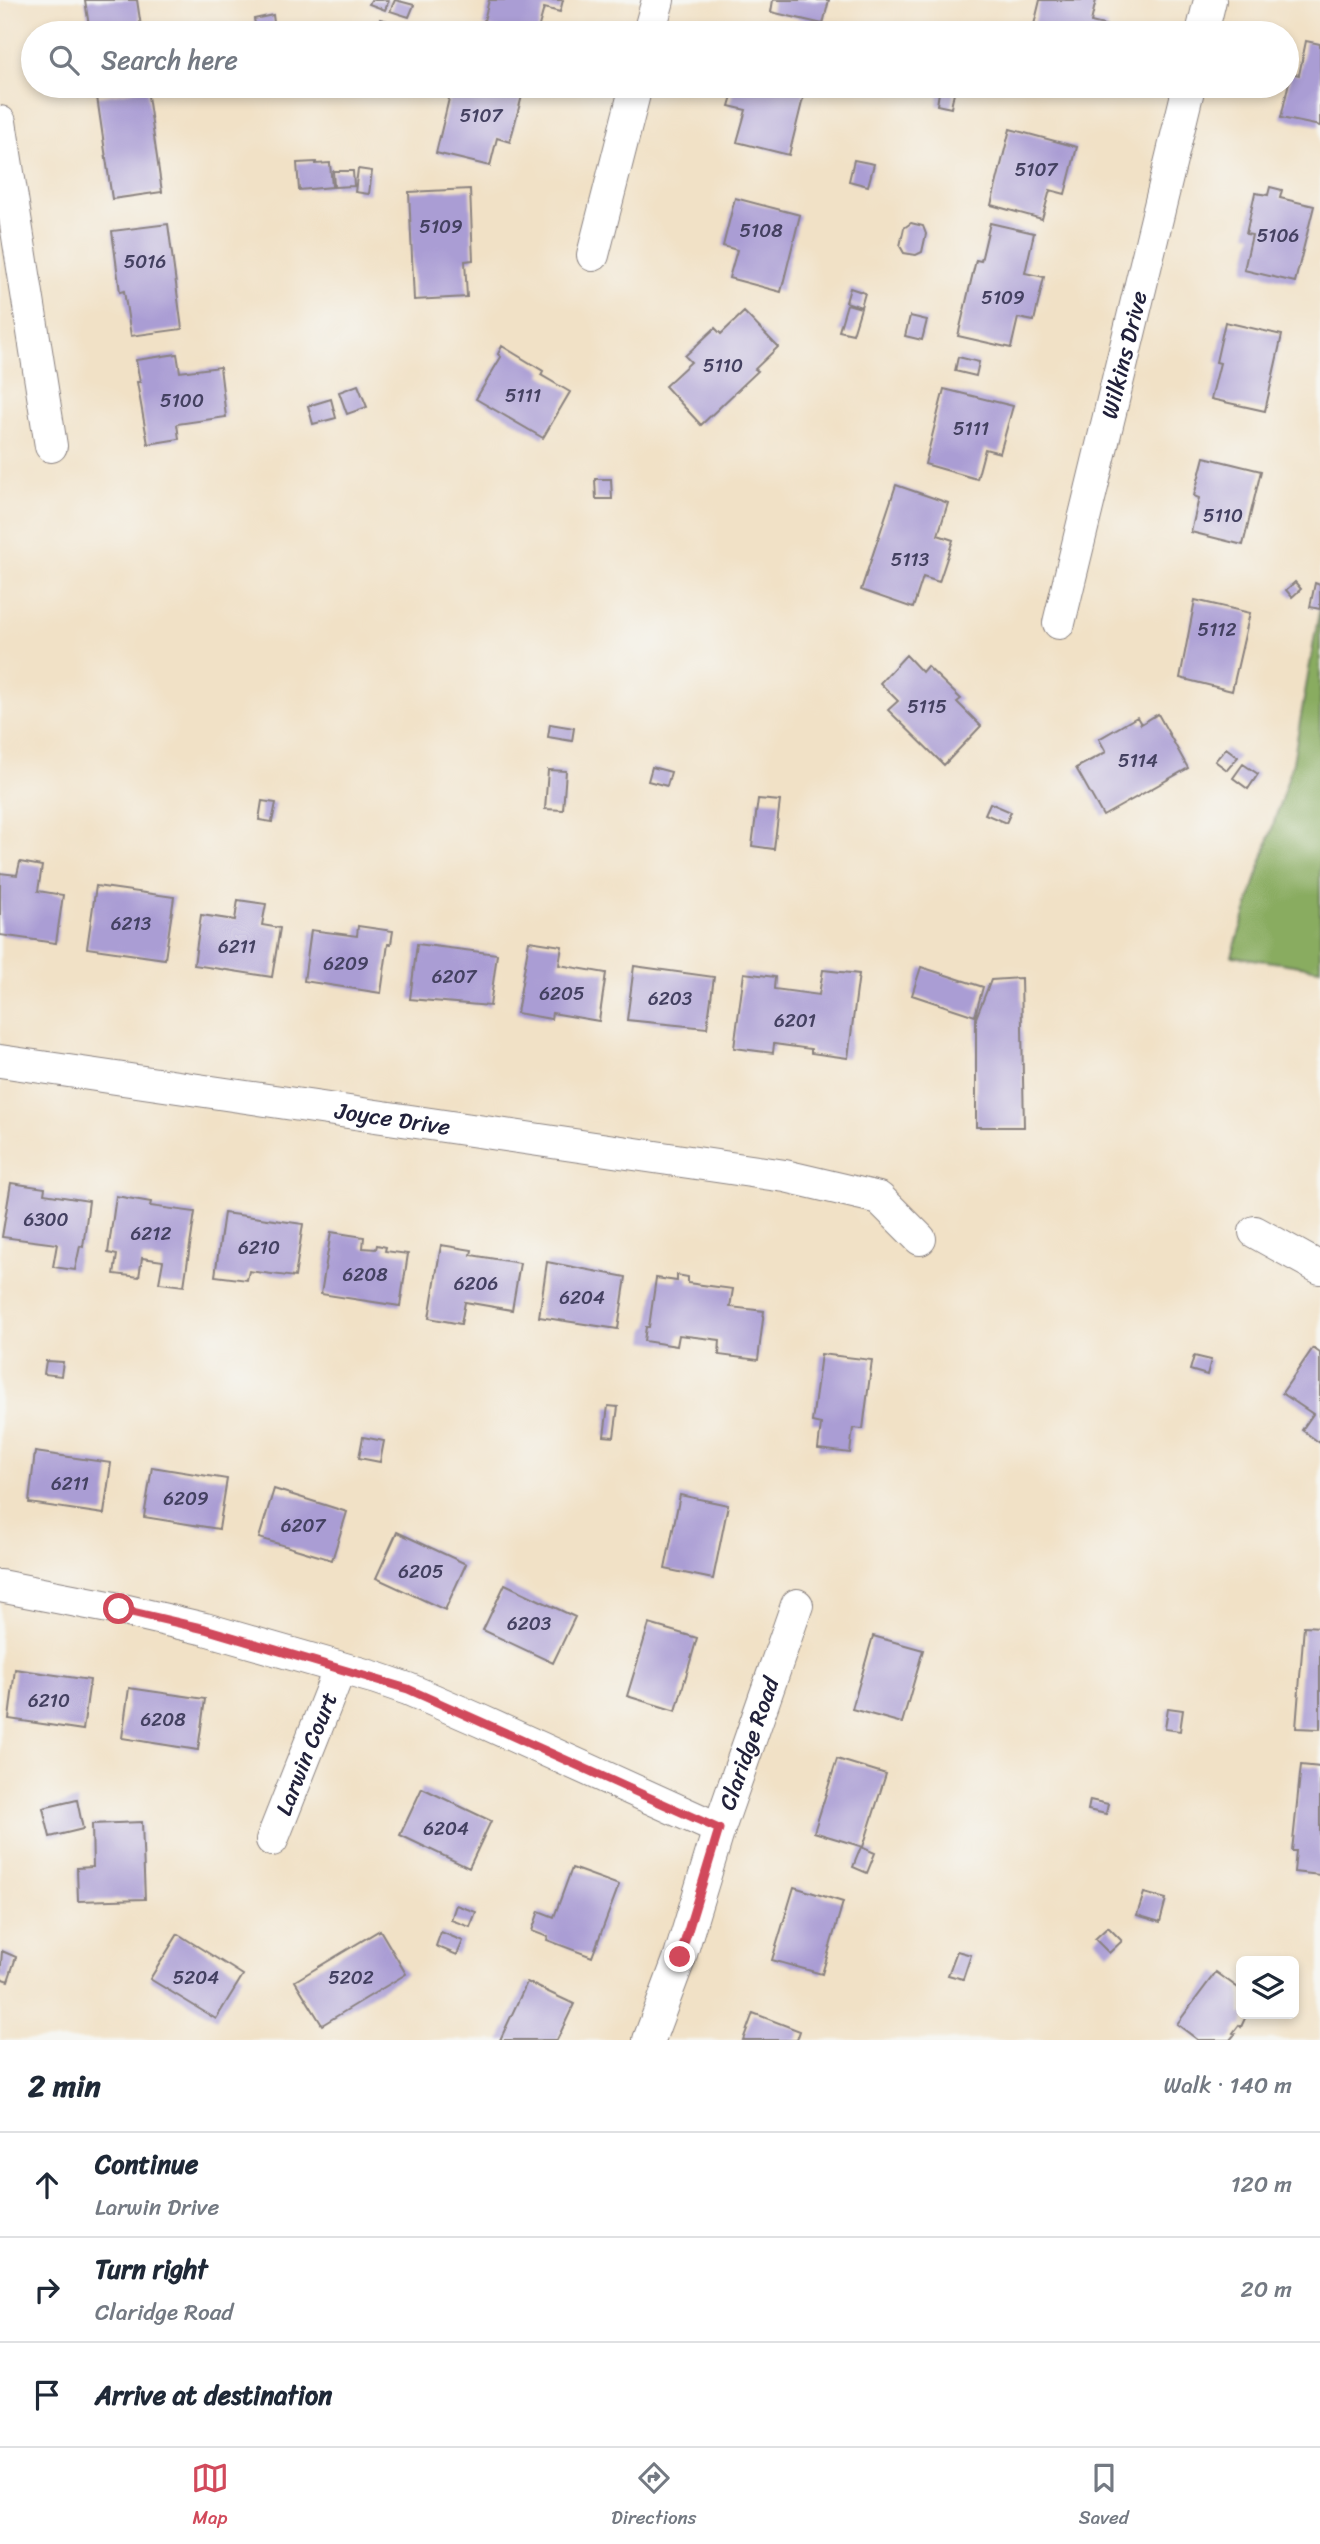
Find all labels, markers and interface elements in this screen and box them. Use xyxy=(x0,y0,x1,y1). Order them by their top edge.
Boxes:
search box xyxy=(21,21,1299,98)
text: Search here xyxy=(101,37,238,83)
icon: search xyxy=(45,41,83,79)
house number: 5107 xyxy=(460,99,503,132)
house number: 5107 xyxy=(1015,153,1058,186)
house number: 5109 xyxy=(419,210,463,243)
house number: 5108 xyxy=(739,214,783,247)
house number: 5106 xyxy=(1257,219,1299,252)
house number: 5016 xyxy=(124,245,166,278)
house number: 5109 xyxy=(981,281,1025,314)
street label: Wilkins Drive xyxy=(1089,287,1160,423)
house number: 5110 xyxy=(703,349,743,382)
house number: 5111 xyxy=(505,379,541,412)
house number: 5100 xyxy=(160,384,204,417)
house number: 5111 xyxy=(953,412,989,445)
house number: 5110 xyxy=(1203,499,1243,532)
house number: 5113 xyxy=(891,543,930,576)
house number: 5112 xyxy=(1198,613,1236,646)
house number: 5115 xyxy=(907,690,947,723)
house number: 5114 xyxy=(1118,744,1158,777)
house number: 6213 xyxy=(111,907,152,940)
house number: 6211 xyxy=(218,930,256,963)
house number: 6209 xyxy=(323,947,369,980)
house number: 6207 xyxy=(432,960,477,993)
house number: 6205 xyxy=(539,977,585,1010)
house number: 6203 xyxy=(648,982,693,1015)
house number: 6201 xyxy=(774,1004,816,1037)
street label: Joyce Drive xyxy=(331,1090,453,1148)
house number: 6300 xyxy=(23,1203,69,1236)
house number: 6212 xyxy=(131,1217,171,1250)
house number: 6210 xyxy=(238,1231,280,1264)
house number: 6208 xyxy=(342,1258,388,1291)
house number: 6206 xyxy=(454,1267,498,1300)
house number: 6204 xyxy=(559,1281,605,1314)
house number: 6211 xyxy=(51,1467,89,1500)
house number: 6209 xyxy=(163,1482,209,1515)
house number: 6207 xyxy=(281,1509,326,1542)
house number: 6205 xyxy=(398,1555,444,1588)
route start xyxy=(103,1593,134,1624)
house number: 6203 xyxy=(507,1607,552,1640)
street label: Claridge Road xyxy=(707,1670,792,1816)
house number: 6210 xyxy=(28,1684,70,1717)
street label: Larwin Court xyxy=(264,1686,350,1822)
house number: 6208 xyxy=(140,1703,186,1736)
house number: 6204 xyxy=(423,1812,469,1845)
route end xyxy=(664,1941,695,1972)
map controls xyxy=(1236,1956,1299,2019)
button: layers xyxy=(1236,1956,1299,2019)
house number: 5204 xyxy=(173,1961,219,1994)
house number: 5202 xyxy=(328,1961,374,1994)
text: 2 min xyxy=(28,2059,101,2113)
text: Walk · 140 m xyxy=(1163,2065,1292,2106)
text: Continue xyxy=(95,2141,198,2187)
text: 120 m xyxy=(1231,2164,1292,2205)
icon: ahead xyxy=(28,2166,66,2204)
text: Larwin Drive xyxy=(95,2187,219,2228)
text: Turn right xyxy=(95,2246,208,2292)
text: 20 m xyxy=(1241,2269,1292,2310)
icon: right xyxy=(28,2271,66,2309)
text: Claridge Road xyxy=(95,2292,233,2333)
text: Arrive at destination xyxy=(95,2372,332,2418)
icon: arrive xyxy=(28,2376,66,2414)
tab: Map xyxy=(191,2459,229,2534)
tab: Directions xyxy=(611,2459,697,2534)
tab: Saved xyxy=(1079,2459,1129,2534)

